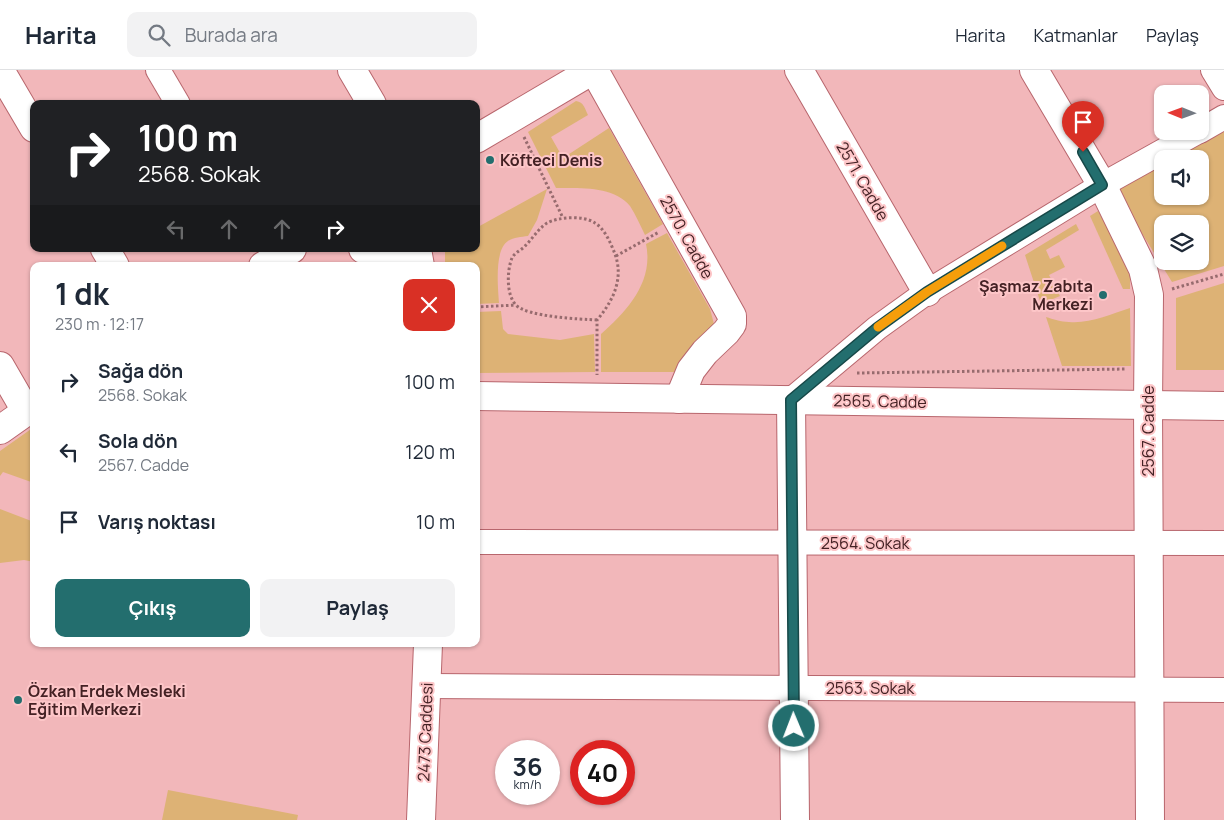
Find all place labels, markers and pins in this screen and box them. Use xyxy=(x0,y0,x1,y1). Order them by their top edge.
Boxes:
pin xyxy=(1062,101,1104,152)
place label: Köfteci Denis xyxy=(500,149,603,171)
marker: Köfteci Denis xyxy=(484,154,496,166)
place label: Şaşmaz Zabıta Merkezi xyxy=(979,275,1093,315)
marker: Şaşmaz Zabıta Merkezi xyxy=(1097,289,1109,301)
place label: Özkan Erdek Mesleki Eğitim Merkezi xyxy=(28,680,186,720)
marker: Özkan Erdek Mesleki Eğitim Merkezi xyxy=(12,694,24,706)

